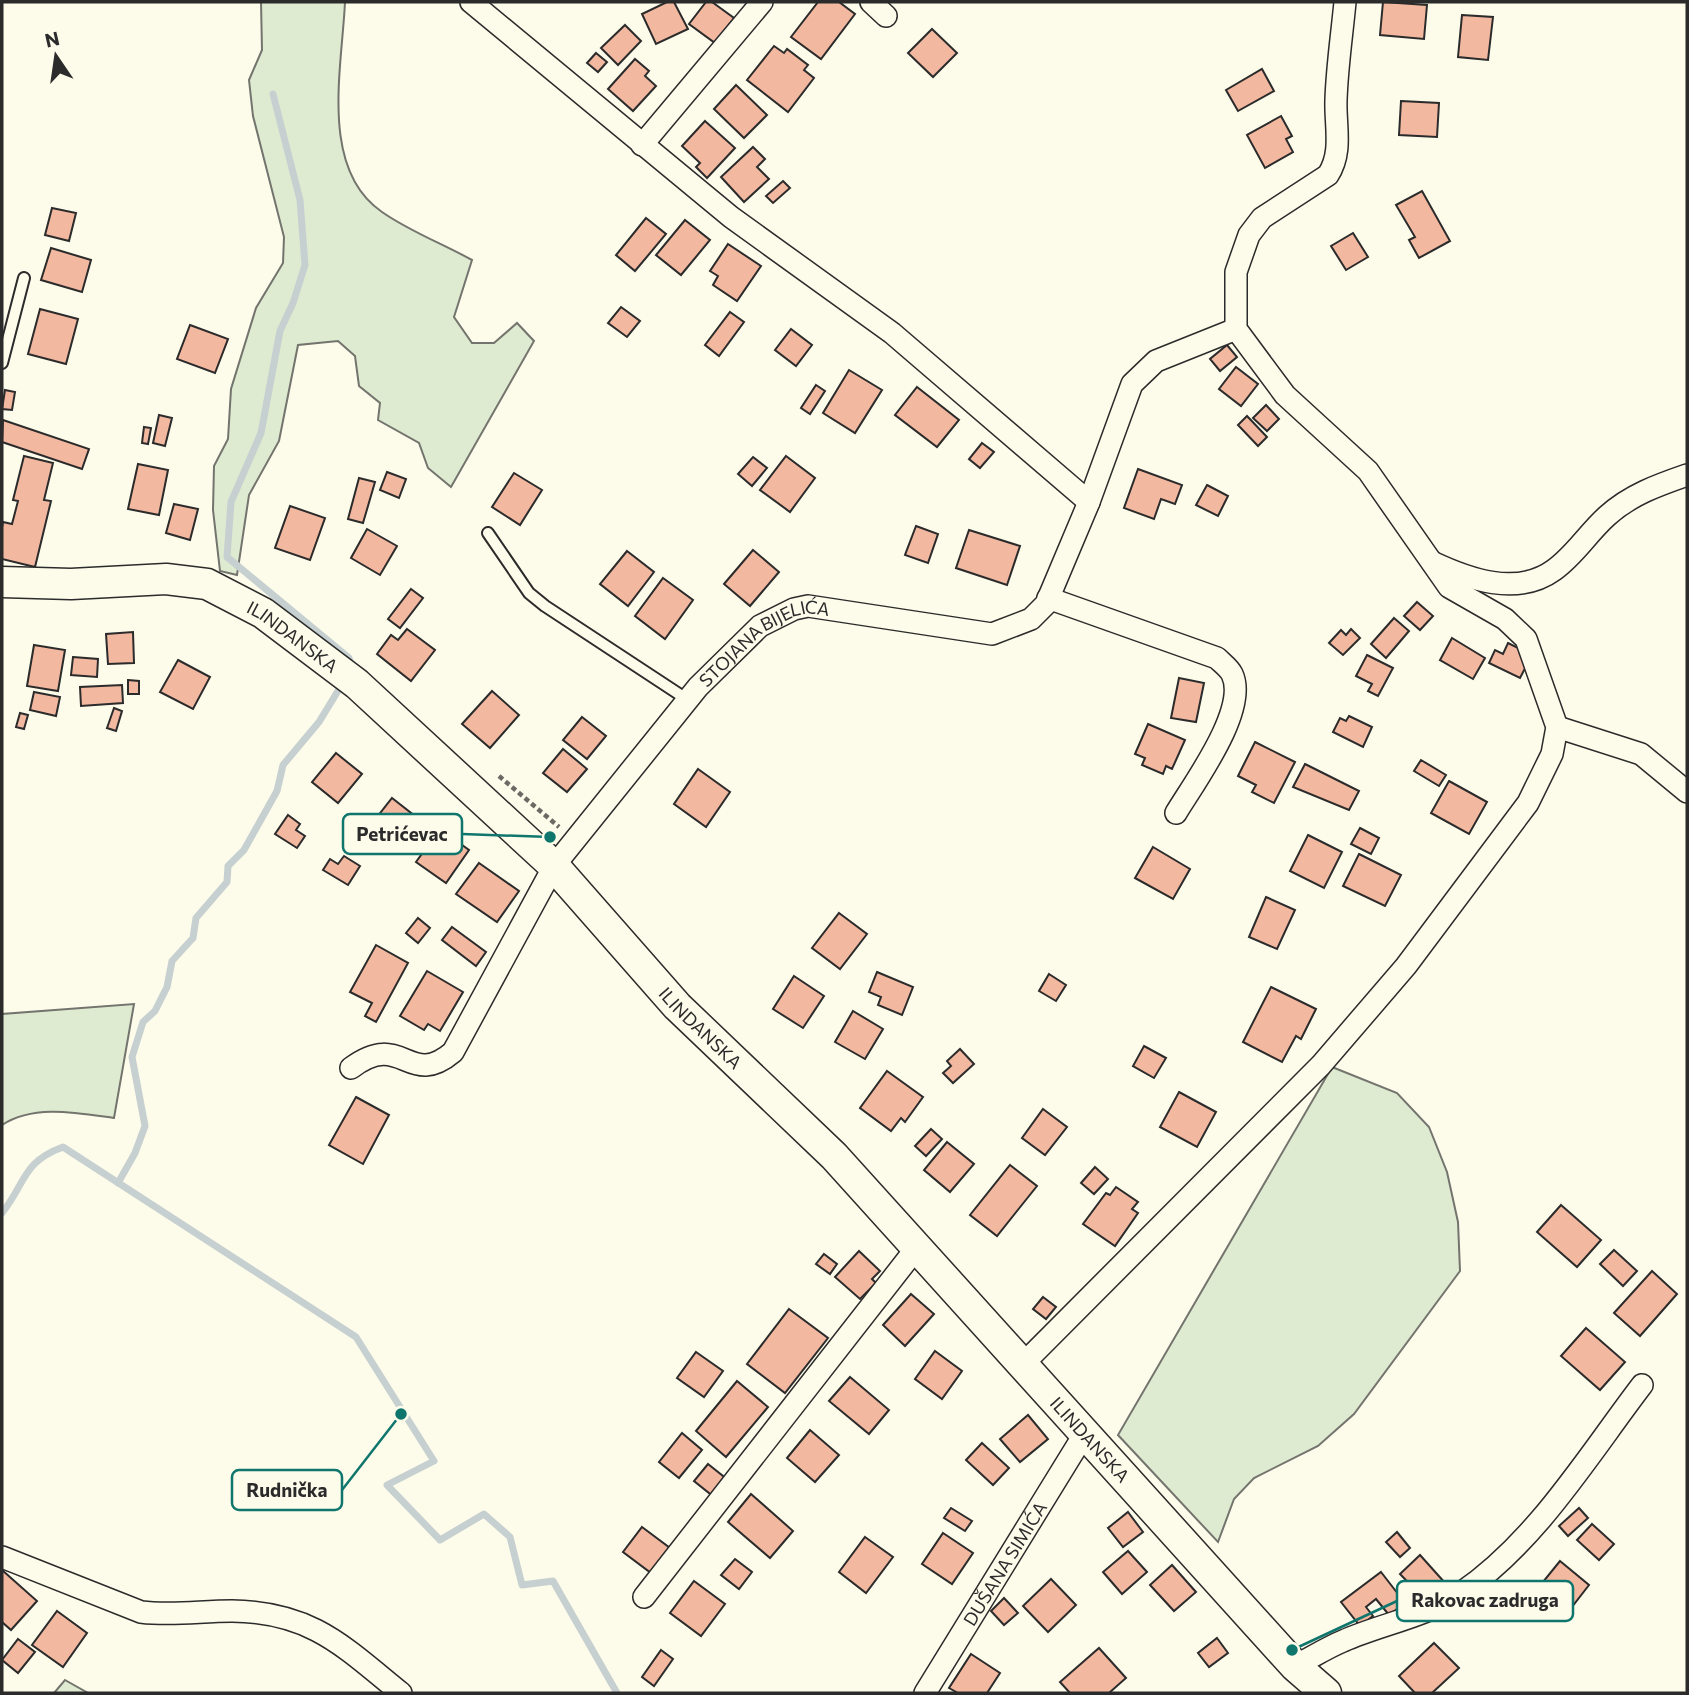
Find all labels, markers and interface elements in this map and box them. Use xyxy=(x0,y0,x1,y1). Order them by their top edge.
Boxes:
north arrow xyxy=(21,21,91,91)
text: N xyxy=(43,26,62,52)
street label: STOJANA BIJELIĆA xyxy=(694,595,831,691)
street label: ILINDANSKA xyxy=(243,596,343,677)
callout: Petrićevac xyxy=(343,814,462,854)
text: Petrićevac xyxy=(356,822,448,845)
street label: ILINDANSKA xyxy=(654,982,747,1073)
street label: ILINDANSKA xyxy=(1046,1392,1134,1487)
callout: Rudnička xyxy=(232,1470,342,1510)
text: Rudnička xyxy=(246,1478,328,1501)
street label: DUŠANA SIMIĆA xyxy=(958,1498,1051,1630)
callout: Rakovac zadruga xyxy=(1397,1581,1573,1621)
text: Rakovac zadruga xyxy=(1411,1588,1559,1611)

